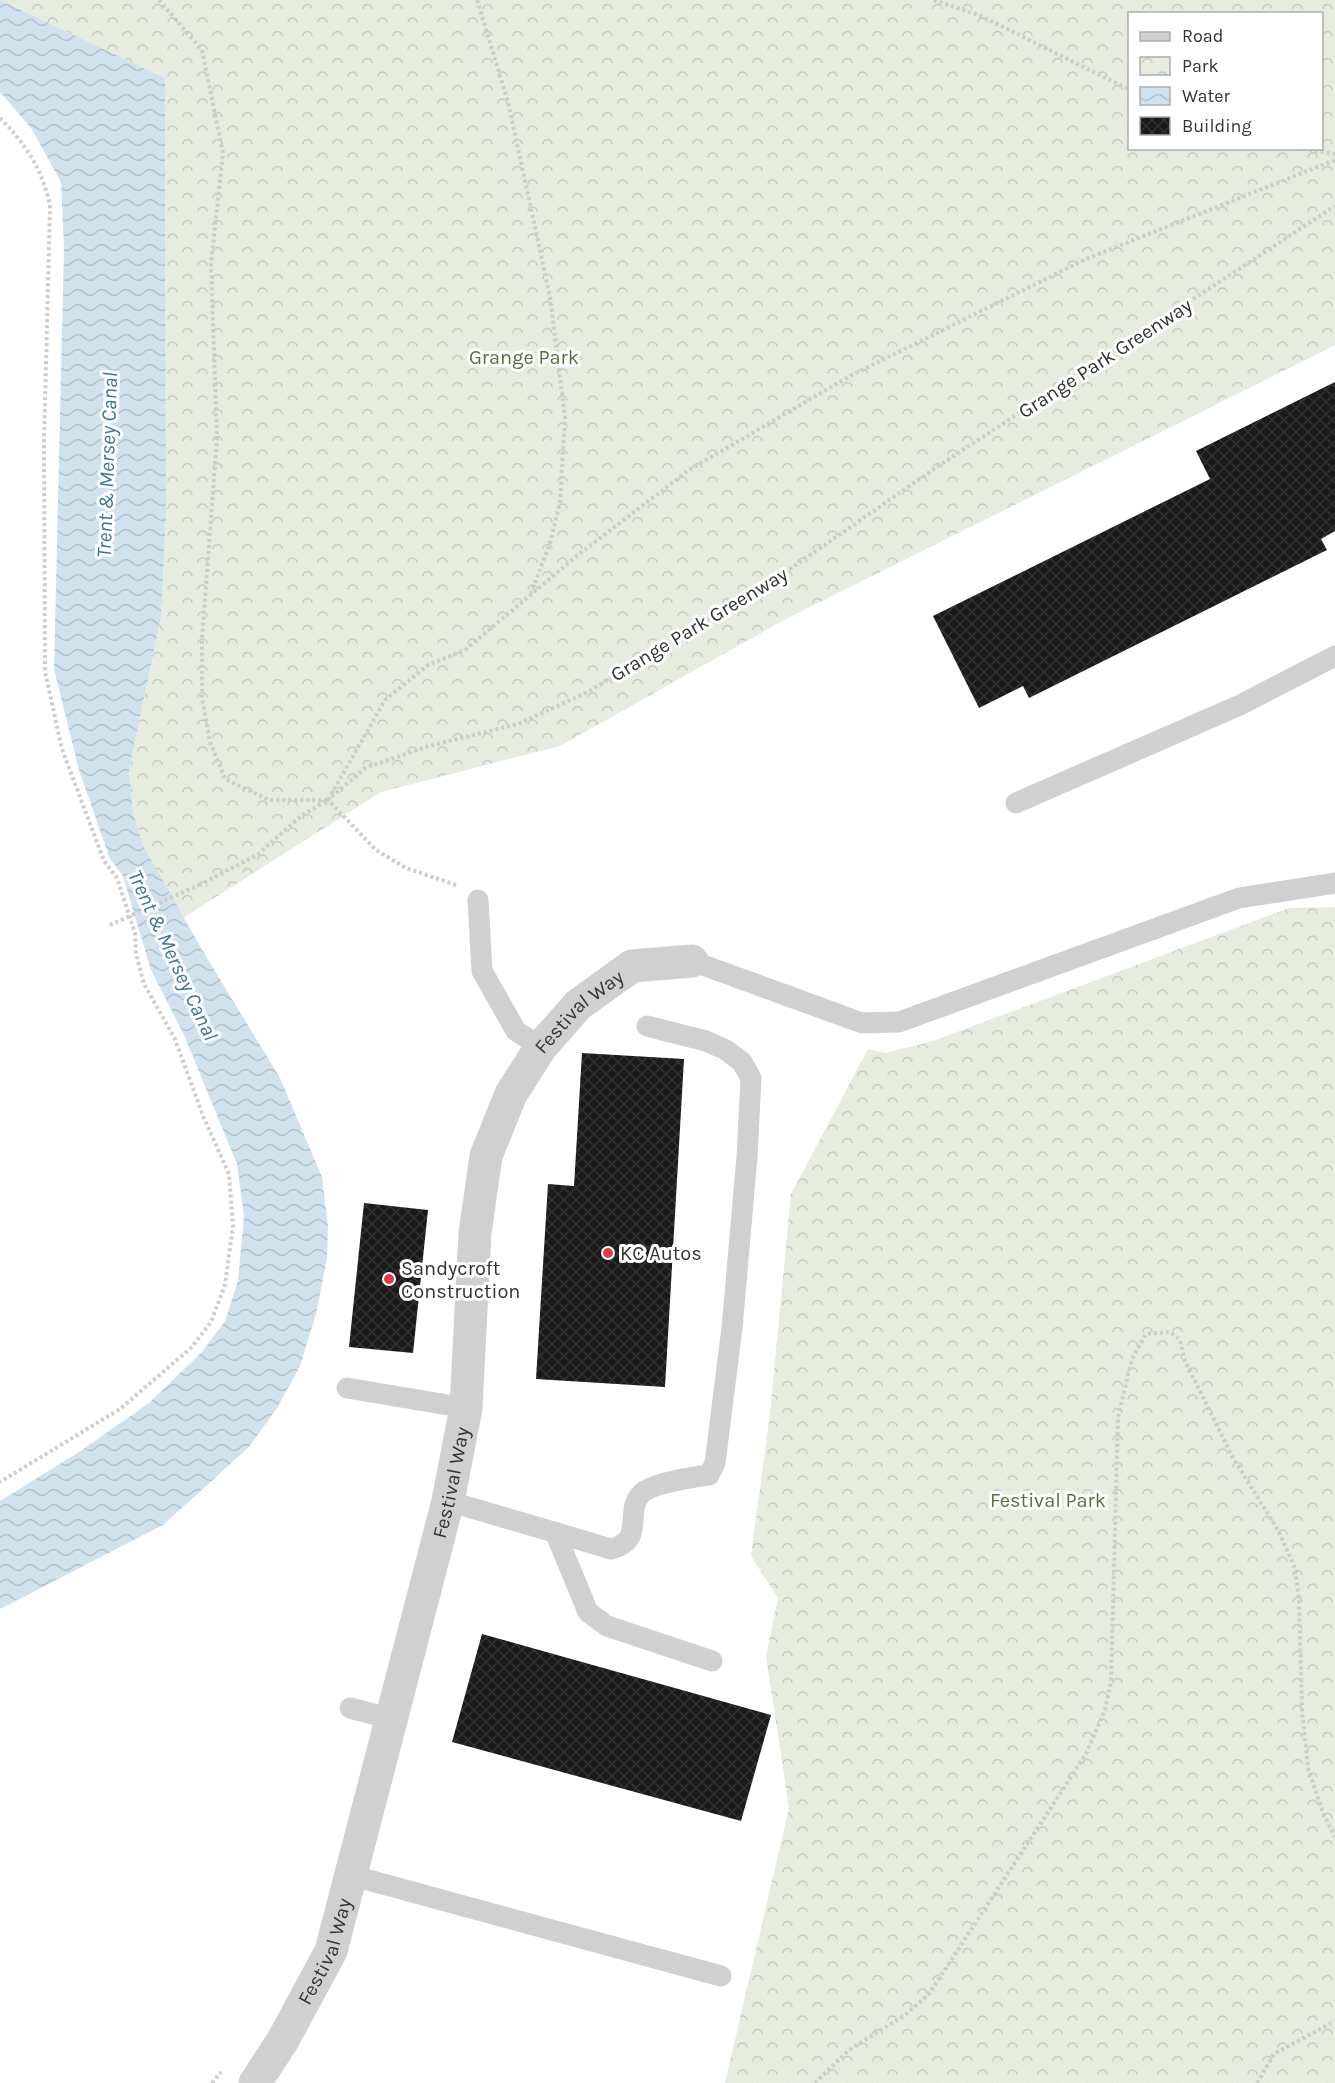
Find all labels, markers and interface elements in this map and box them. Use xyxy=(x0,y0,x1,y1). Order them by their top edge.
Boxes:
legend xyxy=(1128,12,1323,150)
text: Road xyxy=(1182,25,1223,47)
text: Park xyxy=(1182,55,1219,77)
text: Water xyxy=(1182,85,1230,107)
text: Building xyxy=(1182,115,1252,137)
street label: Grange Park Greenway xyxy=(1014,294,1196,423)
park label: Grange Park xyxy=(469,346,579,369)
water label: Trent & Mersey Canal xyxy=(92,372,122,558)
street label: Grange Park Greenway xyxy=(607,562,792,686)
water label: Trent & Mersey Canal xyxy=(123,866,223,1044)
street label: Festival Way xyxy=(530,965,628,1058)
place label: KC Autos xyxy=(620,1242,702,1265)
marker: KC Autos xyxy=(601,1246,615,1260)
place label: Sandycroft Construction xyxy=(401,1257,520,1303)
marker: Sandycroft Construction xyxy=(382,1272,396,1286)
street label: Festival Way xyxy=(428,1425,474,1541)
park label: Festival Park xyxy=(990,1489,1106,1512)
street label: Festival Way xyxy=(293,1896,356,2009)

